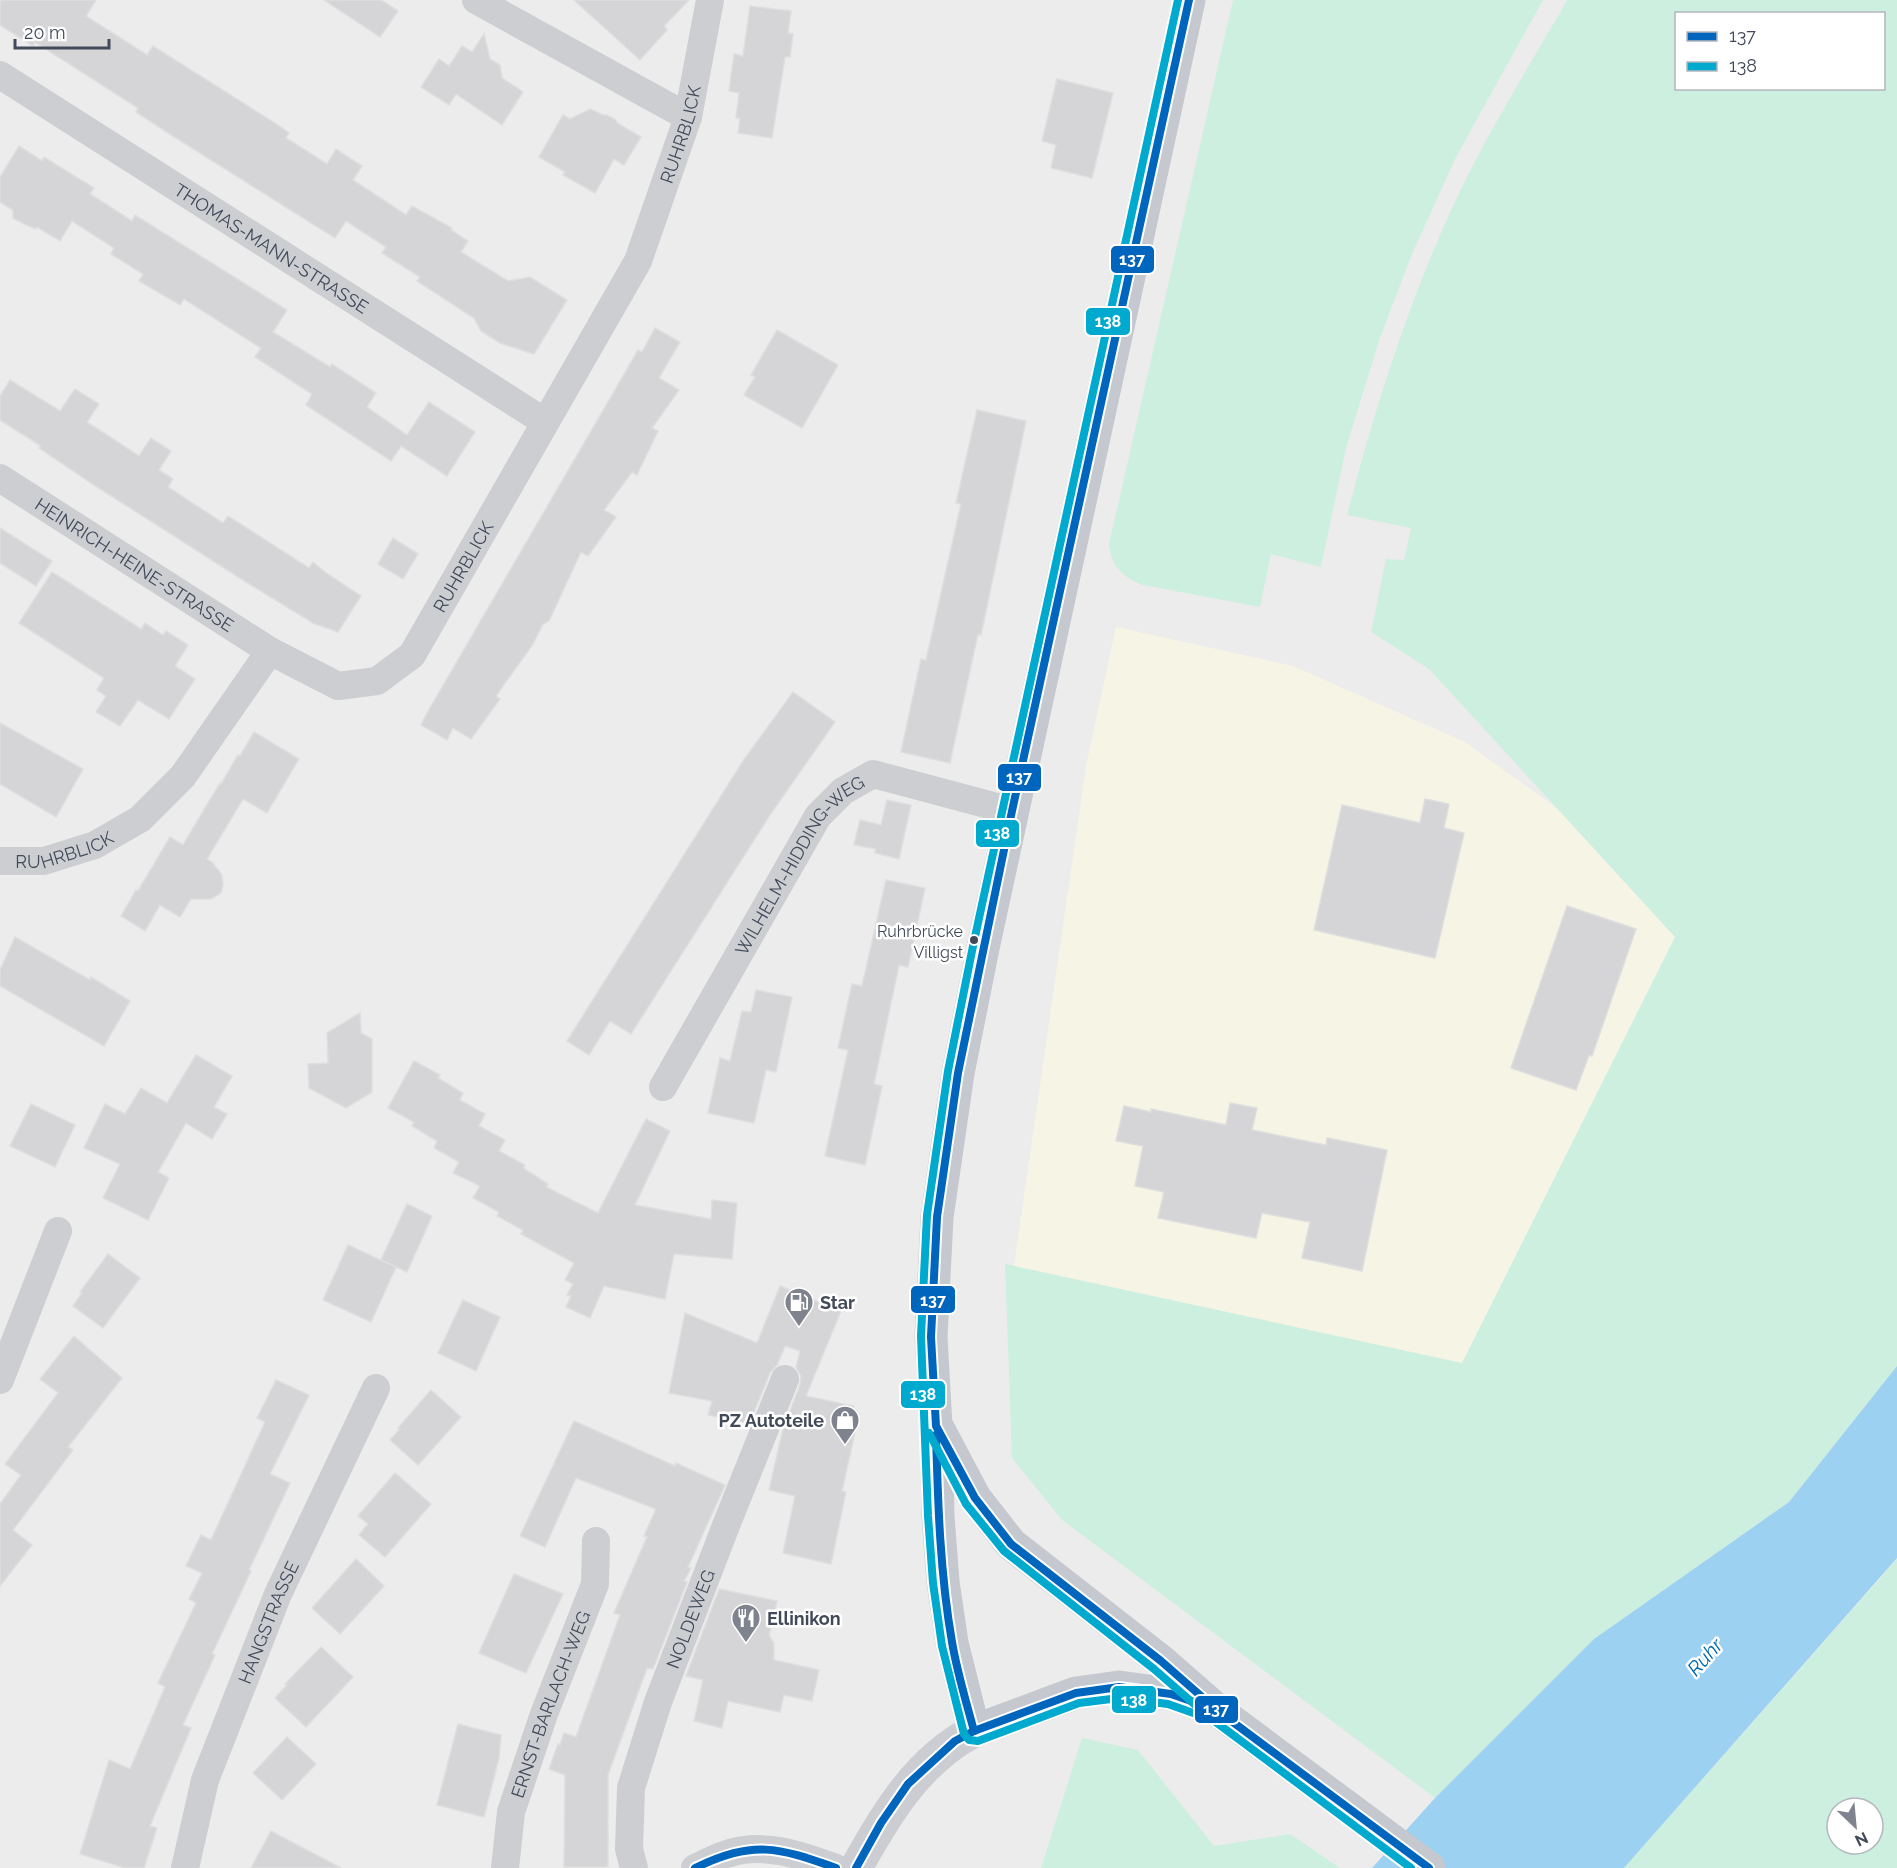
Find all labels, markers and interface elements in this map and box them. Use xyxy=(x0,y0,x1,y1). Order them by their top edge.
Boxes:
scale bar xyxy=(15,12,110,50)
legend xyxy=(1675,12,1885,90)
text: 20 m xyxy=(24,22,66,43)
text: 137 xyxy=(1729,25,1756,46)
text: 138 xyxy=(1729,55,1757,76)
street label: RUHRBLICK xyxy=(655,83,704,186)
street label: THOMAS-MANN-STRASSE xyxy=(171,178,373,317)
line badge: 137 xyxy=(1110,245,1155,274)
text: 137 xyxy=(1119,250,1145,269)
line badge: 138 xyxy=(1085,307,1131,336)
text: 138 xyxy=(1095,312,1121,331)
street label: HEINRICH-HEINE-STRASSE xyxy=(32,493,238,636)
street label: RUHRBLICK xyxy=(428,517,497,616)
line badge: 137 xyxy=(997,763,1042,792)
text: 137 xyxy=(1006,768,1032,787)
street label: WILHELM-HIDDING-WEG xyxy=(730,771,868,959)
line badge: 138 xyxy=(975,819,1020,848)
text: 138 xyxy=(984,824,1010,843)
street label: RUHRBLICK xyxy=(15,826,117,872)
place label: Ruhrbrücke Villigst xyxy=(877,922,964,962)
marker: Ruhrbrücke Villigst xyxy=(968,934,980,946)
line badge: 137 xyxy=(910,1285,956,1314)
fuel station icon: Star xyxy=(783,1286,815,1328)
text: 137 xyxy=(920,1291,946,1310)
place label: Star xyxy=(820,1292,855,1313)
line badge: 138 xyxy=(900,1380,946,1409)
text: 138 xyxy=(910,1385,936,1404)
shop icon: PZ Autoteile xyxy=(829,1404,861,1446)
place label: PZ Autoteile xyxy=(719,1410,824,1431)
street label: HANGSTRASSE xyxy=(233,1558,303,1687)
street label: NOLDEWEG xyxy=(662,1566,719,1671)
restaurant icon: Ellinikon xyxy=(730,1602,762,1644)
street label: ERNST-BARLACH-WEG xyxy=(506,1608,594,1800)
place label: Ellinikon xyxy=(767,1608,841,1629)
water label: Ruhr xyxy=(1682,1633,1729,1681)
line badge: 138 xyxy=(1111,1685,1157,1714)
text: 138 xyxy=(1121,1691,1147,1710)
line badge: 137 xyxy=(1194,1695,1239,1724)
text: 137 xyxy=(1203,1700,1229,1719)
north arrow xyxy=(1825,1796,1885,1856)
text: N xyxy=(1852,1828,1871,1850)

